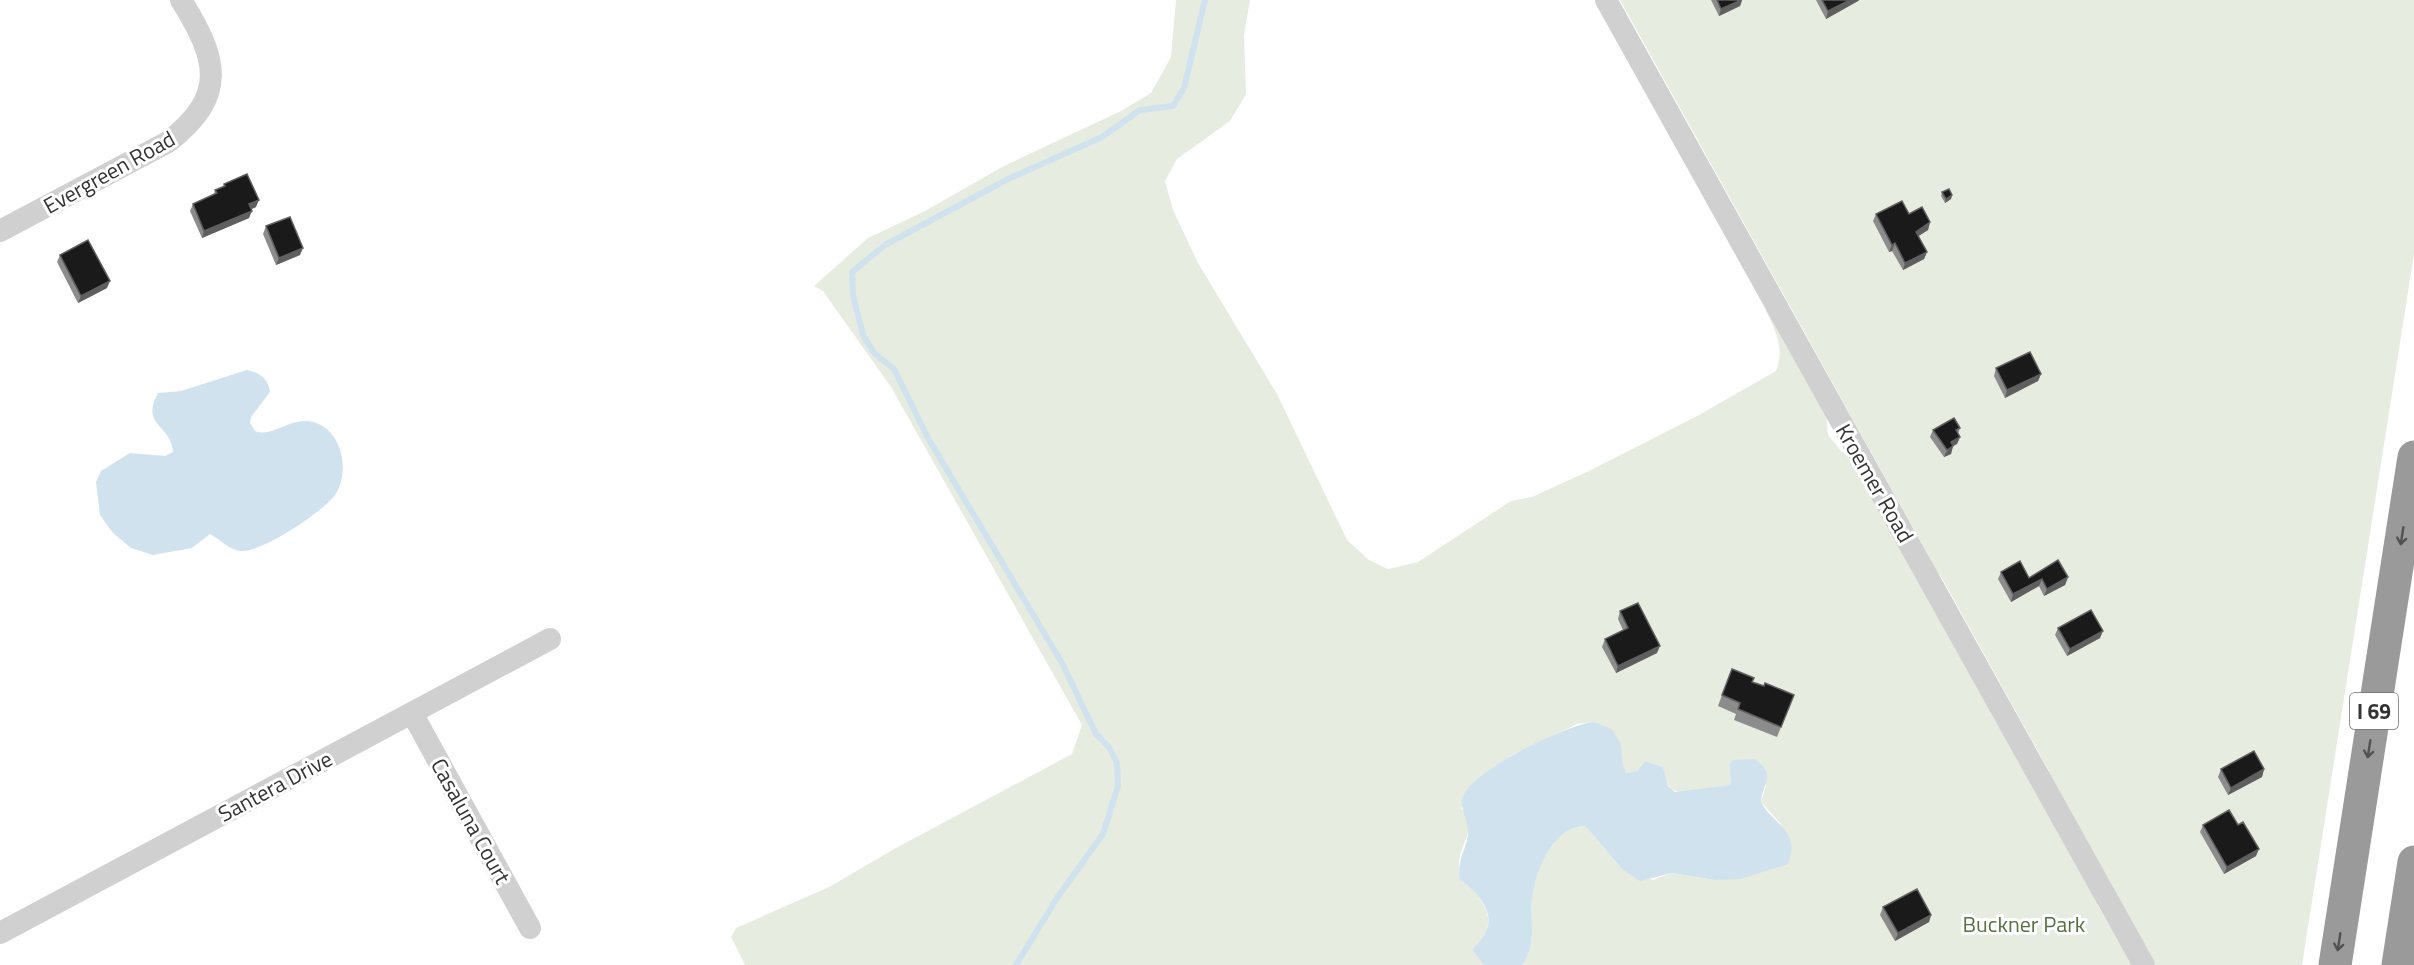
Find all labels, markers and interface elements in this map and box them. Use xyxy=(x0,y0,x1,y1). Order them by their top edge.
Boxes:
street label: Evergreen Road xyxy=(37,122,181,222)
street label: Kroemer Road xyxy=(1827,417,1923,549)
one-way arrow xyxy=(2396,525,2407,545)
road number: I 69 xyxy=(2350,693,2398,729)
one-way arrow xyxy=(2363,739,2374,759)
street label: Santera Drive xyxy=(212,742,338,830)
street label: Casaluna Court xyxy=(422,752,520,890)
park label: Buckner Park xyxy=(1963,907,2086,941)
one-way arrow xyxy=(2333,931,2344,951)

